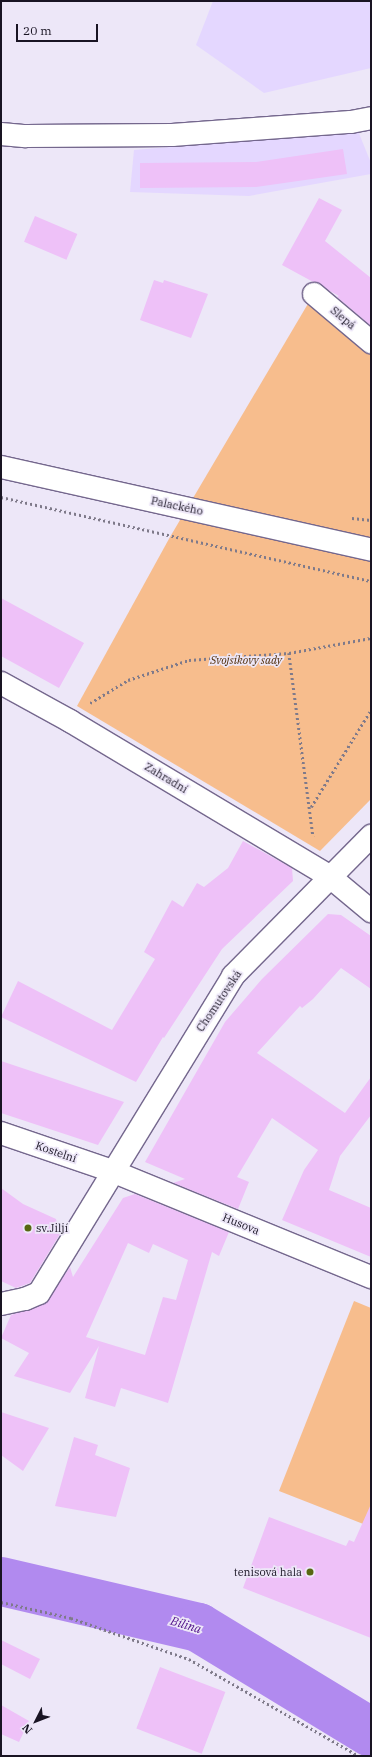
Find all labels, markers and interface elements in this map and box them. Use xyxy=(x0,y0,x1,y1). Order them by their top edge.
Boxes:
scale bar xyxy=(18,16,100,42)
text: 20 m xyxy=(23,23,52,38)
street label: Slepá xyxy=(328,304,358,332)
street label: Palackého xyxy=(150,494,204,518)
park label: Svojsíkovy sady xyxy=(210,653,282,667)
street label: Zahradní xyxy=(142,760,190,796)
street label: Chomutovská xyxy=(194,968,244,1034)
street label: Kostelní xyxy=(34,1139,78,1165)
street label: Husova xyxy=(221,1211,261,1237)
place label: sv.Jiljí xyxy=(36,1221,68,1235)
marker: sv.Jiljí xyxy=(23,1223,33,1233)
place label: tenisová hala xyxy=(234,1565,302,1579)
marker: tenisová hala xyxy=(305,1567,315,1577)
water label: Bílina xyxy=(169,1614,203,1636)
north arrow xyxy=(16,1701,56,1741)
text: N xyxy=(19,1721,35,1737)

